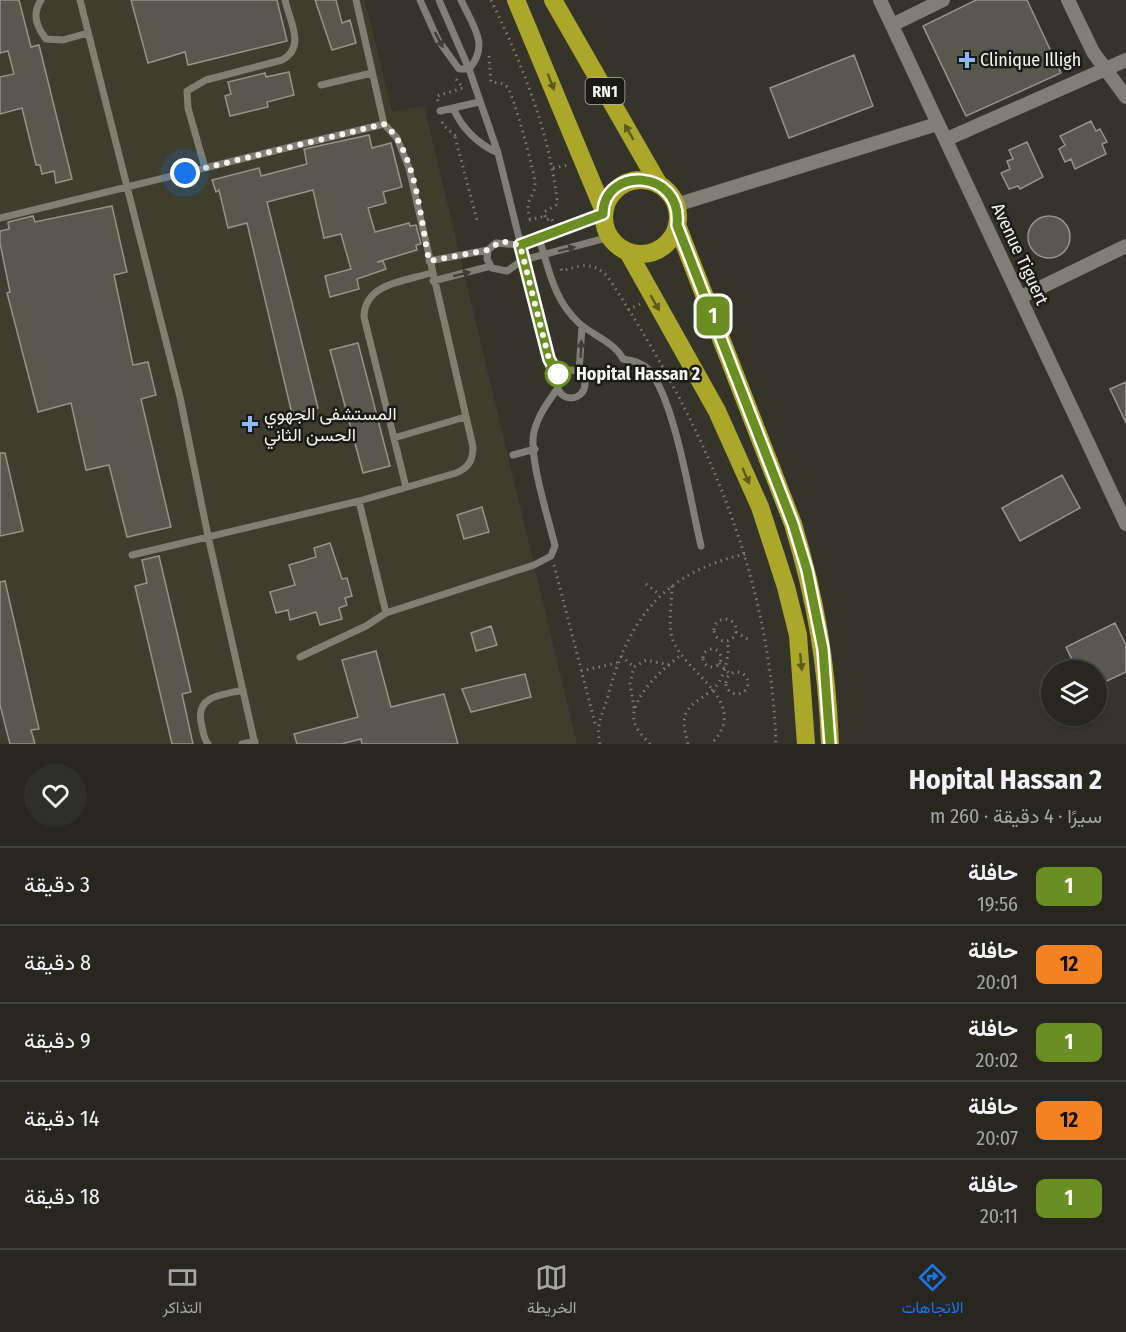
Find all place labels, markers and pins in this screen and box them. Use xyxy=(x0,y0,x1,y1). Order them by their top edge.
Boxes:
place label: Clinique Illigh xyxy=(980,49,1081,71)
marker: Clinique Illigh xyxy=(958,51,976,69)
marker: Hopital Hassan 2 xyxy=(545,361,571,387)
place label: Hopital Hassan 2 xyxy=(576,363,700,385)
place label: المستشفى الجهوي الحسن الثاني xyxy=(264,403,397,450)
marker: المستشفى الجهوي الحسن الثاني xyxy=(241,415,259,433)

